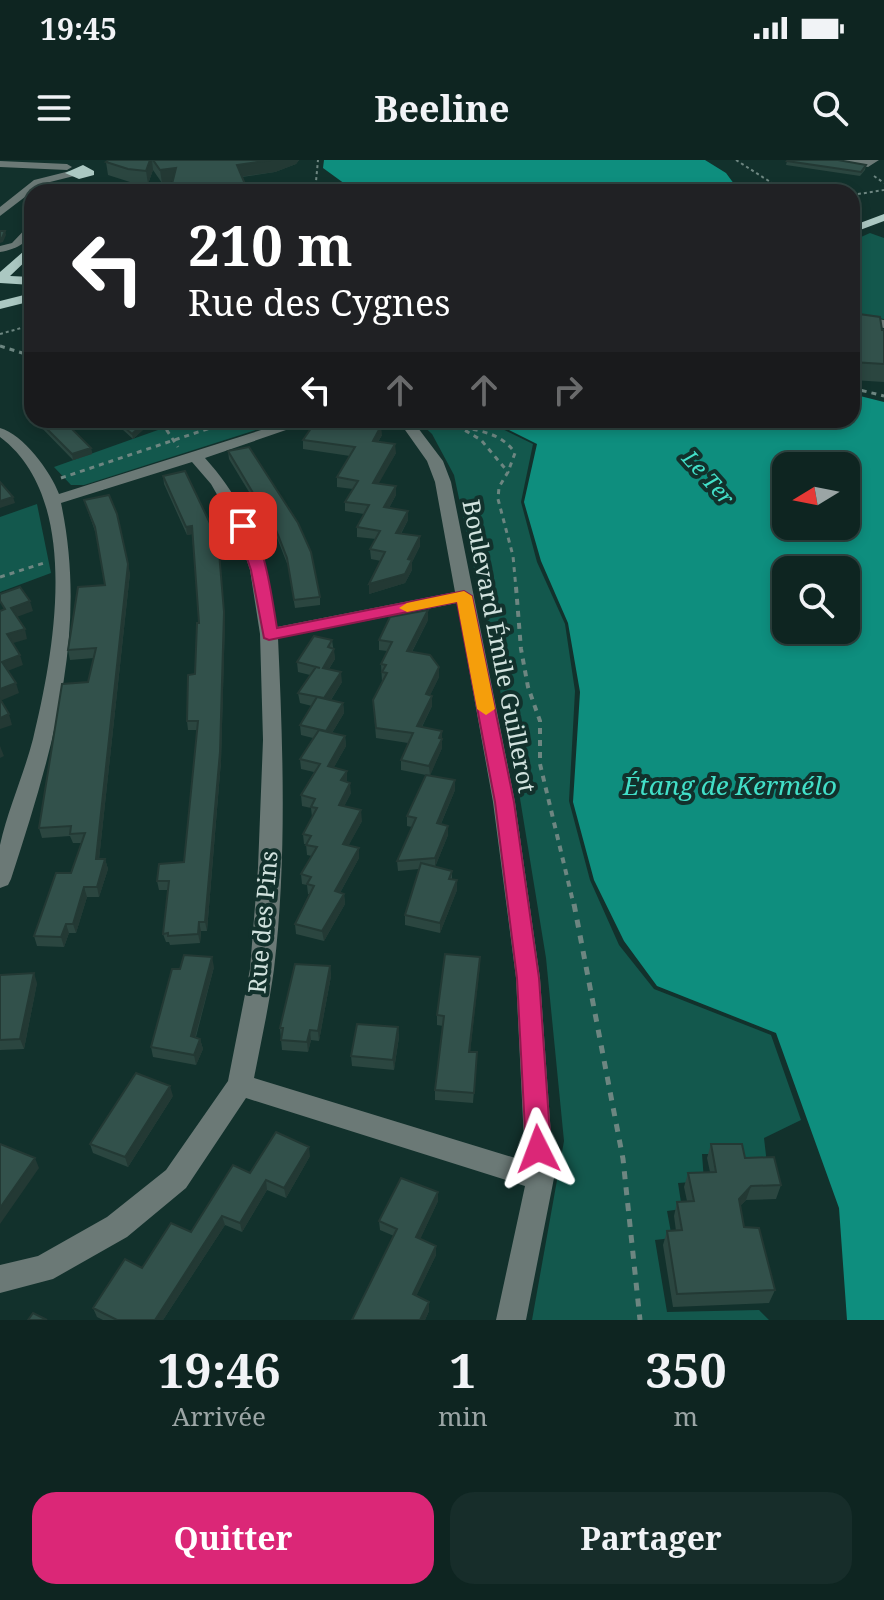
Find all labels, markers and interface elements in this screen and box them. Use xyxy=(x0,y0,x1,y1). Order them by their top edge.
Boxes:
text: 19:45 xyxy=(40,8,117,49)
text: Beeline xyxy=(374,84,510,133)
icon: menu xyxy=(32,86,76,130)
icon: search xyxy=(808,86,852,130)
text: 210 m xyxy=(188,206,353,282)
icon: left xyxy=(56,216,160,320)
text: Rue des Cygnes xyxy=(188,278,451,327)
icon: left xyxy=(294,368,338,412)
icon: ahead xyxy=(378,368,422,412)
icon: ahead xyxy=(462,368,506,412)
icon: right xyxy=(546,368,590,412)
water label: Le Ter xyxy=(676,442,742,511)
north arrow xyxy=(772,452,860,540)
map controls xyxy=(772,452,860,644)
pin xyxy=(209,492,277,560)
street label: Boulevard Émile Guillerot xyxy=(455,497,545,795)
icon: arrive xyxy=(221,504,265,548)
button: search xyxy=(772,556,860,644)
water label: Étang de Kermélo xyxy=(622,767,837,803)
street label: Rue des Pins xyxy=(239,849,285,995)
position arrow xyxy=(496,1107,580,1191)
text: 19:46 xyxy=(157,1337,281,1402)
text: 1 xyxy=(449,1337,476,1402)
text: 350 xyxy=(645,1337,727,1402)
text: Arrivée xyxy=(172,1398,266,1434)
text: min xyxy=(438,1398,488,1434)
text: m xyxy=(674,1398,698,1434)
button: Quitter xyxy=(32,1492,434,1584)
button: Partager xyxy=(450,1492,852,1584)

